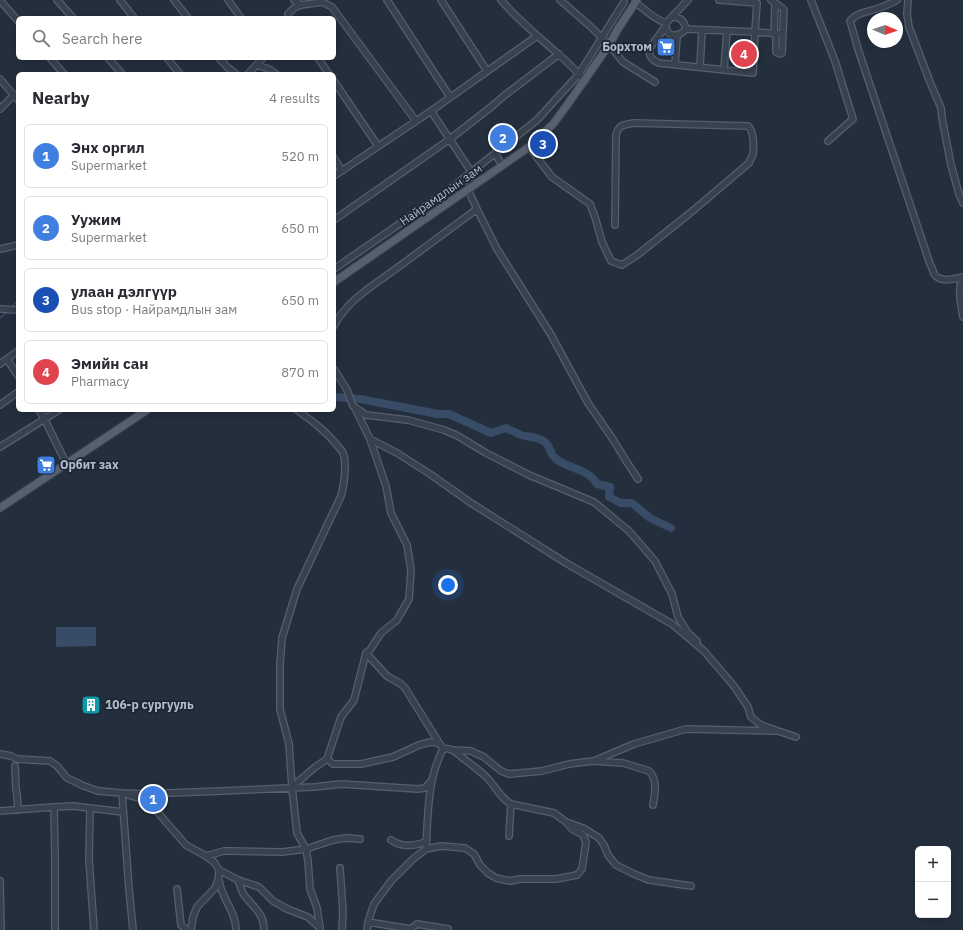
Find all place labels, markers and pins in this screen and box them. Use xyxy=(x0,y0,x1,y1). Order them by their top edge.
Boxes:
supermarket icon: Борхтом xyxy=(655,36,677,58)
place label: Борхтом xyxy=(602,39,652,54)
pin: 4 xyxy=(731,39,757,69)
pin: 2 xyxy=(490,123,516,153)
pin: 3 xyxy=(530,129,556,159)
supermarket icon: Орбит зах xyxy=(35,454,57,476)
place label: Орбит зах xyxy=(60,457,119,472)
building icon: 106-р сургууль xyxy=(80,694,102,716)
place label: 106-р сургууль xyxy=(105,697,194,712)
pin: 1 xyxy=(140,784,166,814)

